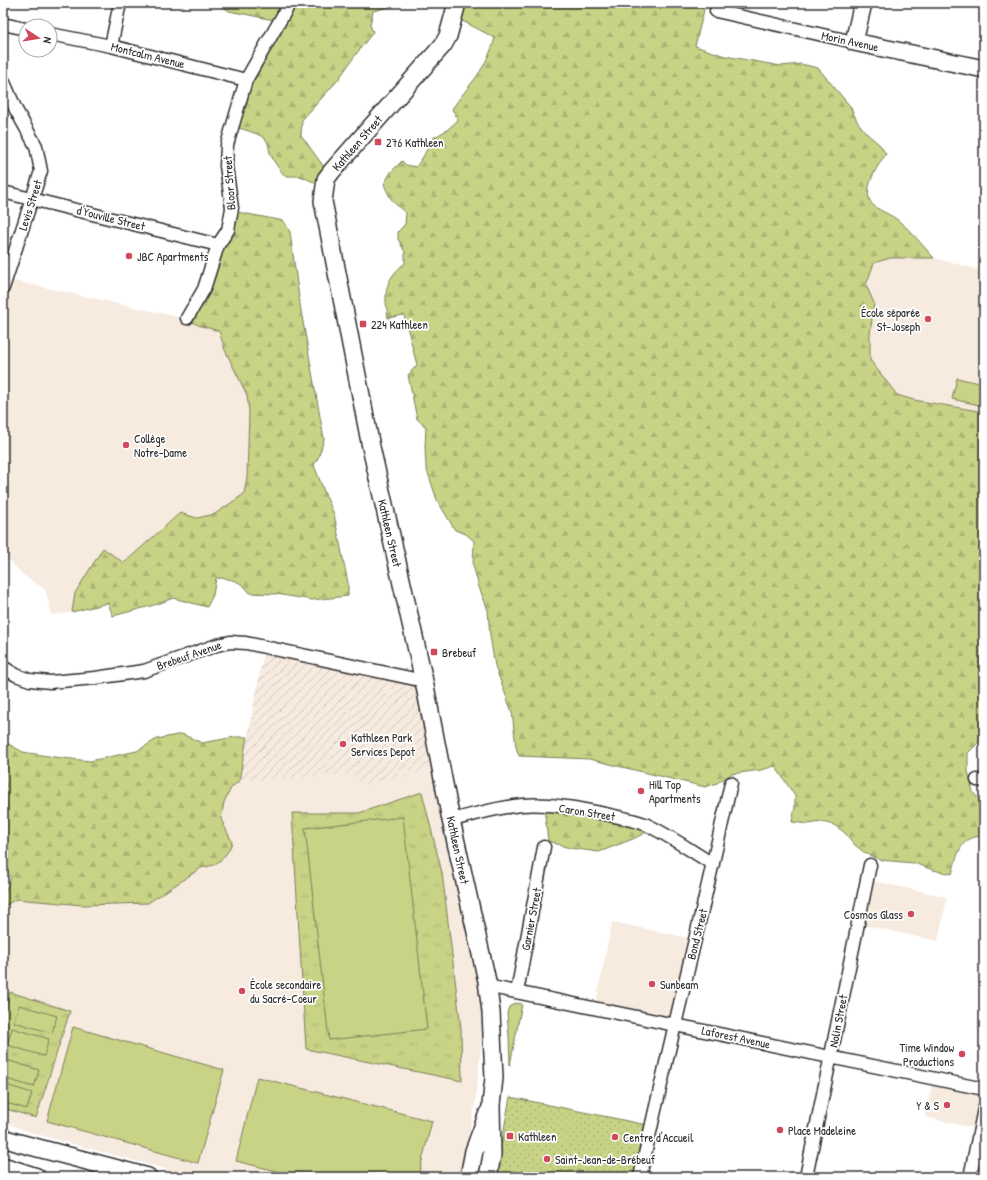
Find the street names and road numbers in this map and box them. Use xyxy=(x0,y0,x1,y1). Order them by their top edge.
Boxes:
street label: Morin Avenue xyxy=(820,27,880,55)
street label: Montcalm Avenue xyxy=(109,38,187,72)
street label: Kathleen Street xyxy=(328,111,387,175)
street label: Bloor Street xyxy=(219,154,239,211)
street label: Levis Street xyxy=(14,177,46,232)
street label: d'Youville Street xyxy=(75,201,148,235)
street label: Kathleen Street xyxy=(374,497,406,569)
street label: Brebeuf Avenue xyxy=(154,636,224,674)
street label: Caron Street xyxy=(558,799,617,825)
street label: Kathleen Street xyxy=(443,814,474,886)
street label: Garnier Street xyxy=(517,885,546,952)
street label: Bond Street xyxy=(682,906,712,961)
street label: Nolin Street xyxy=(825,992,852,1049)
street label: Laforest Avenue xyxy=(700,1021,772,1053)

